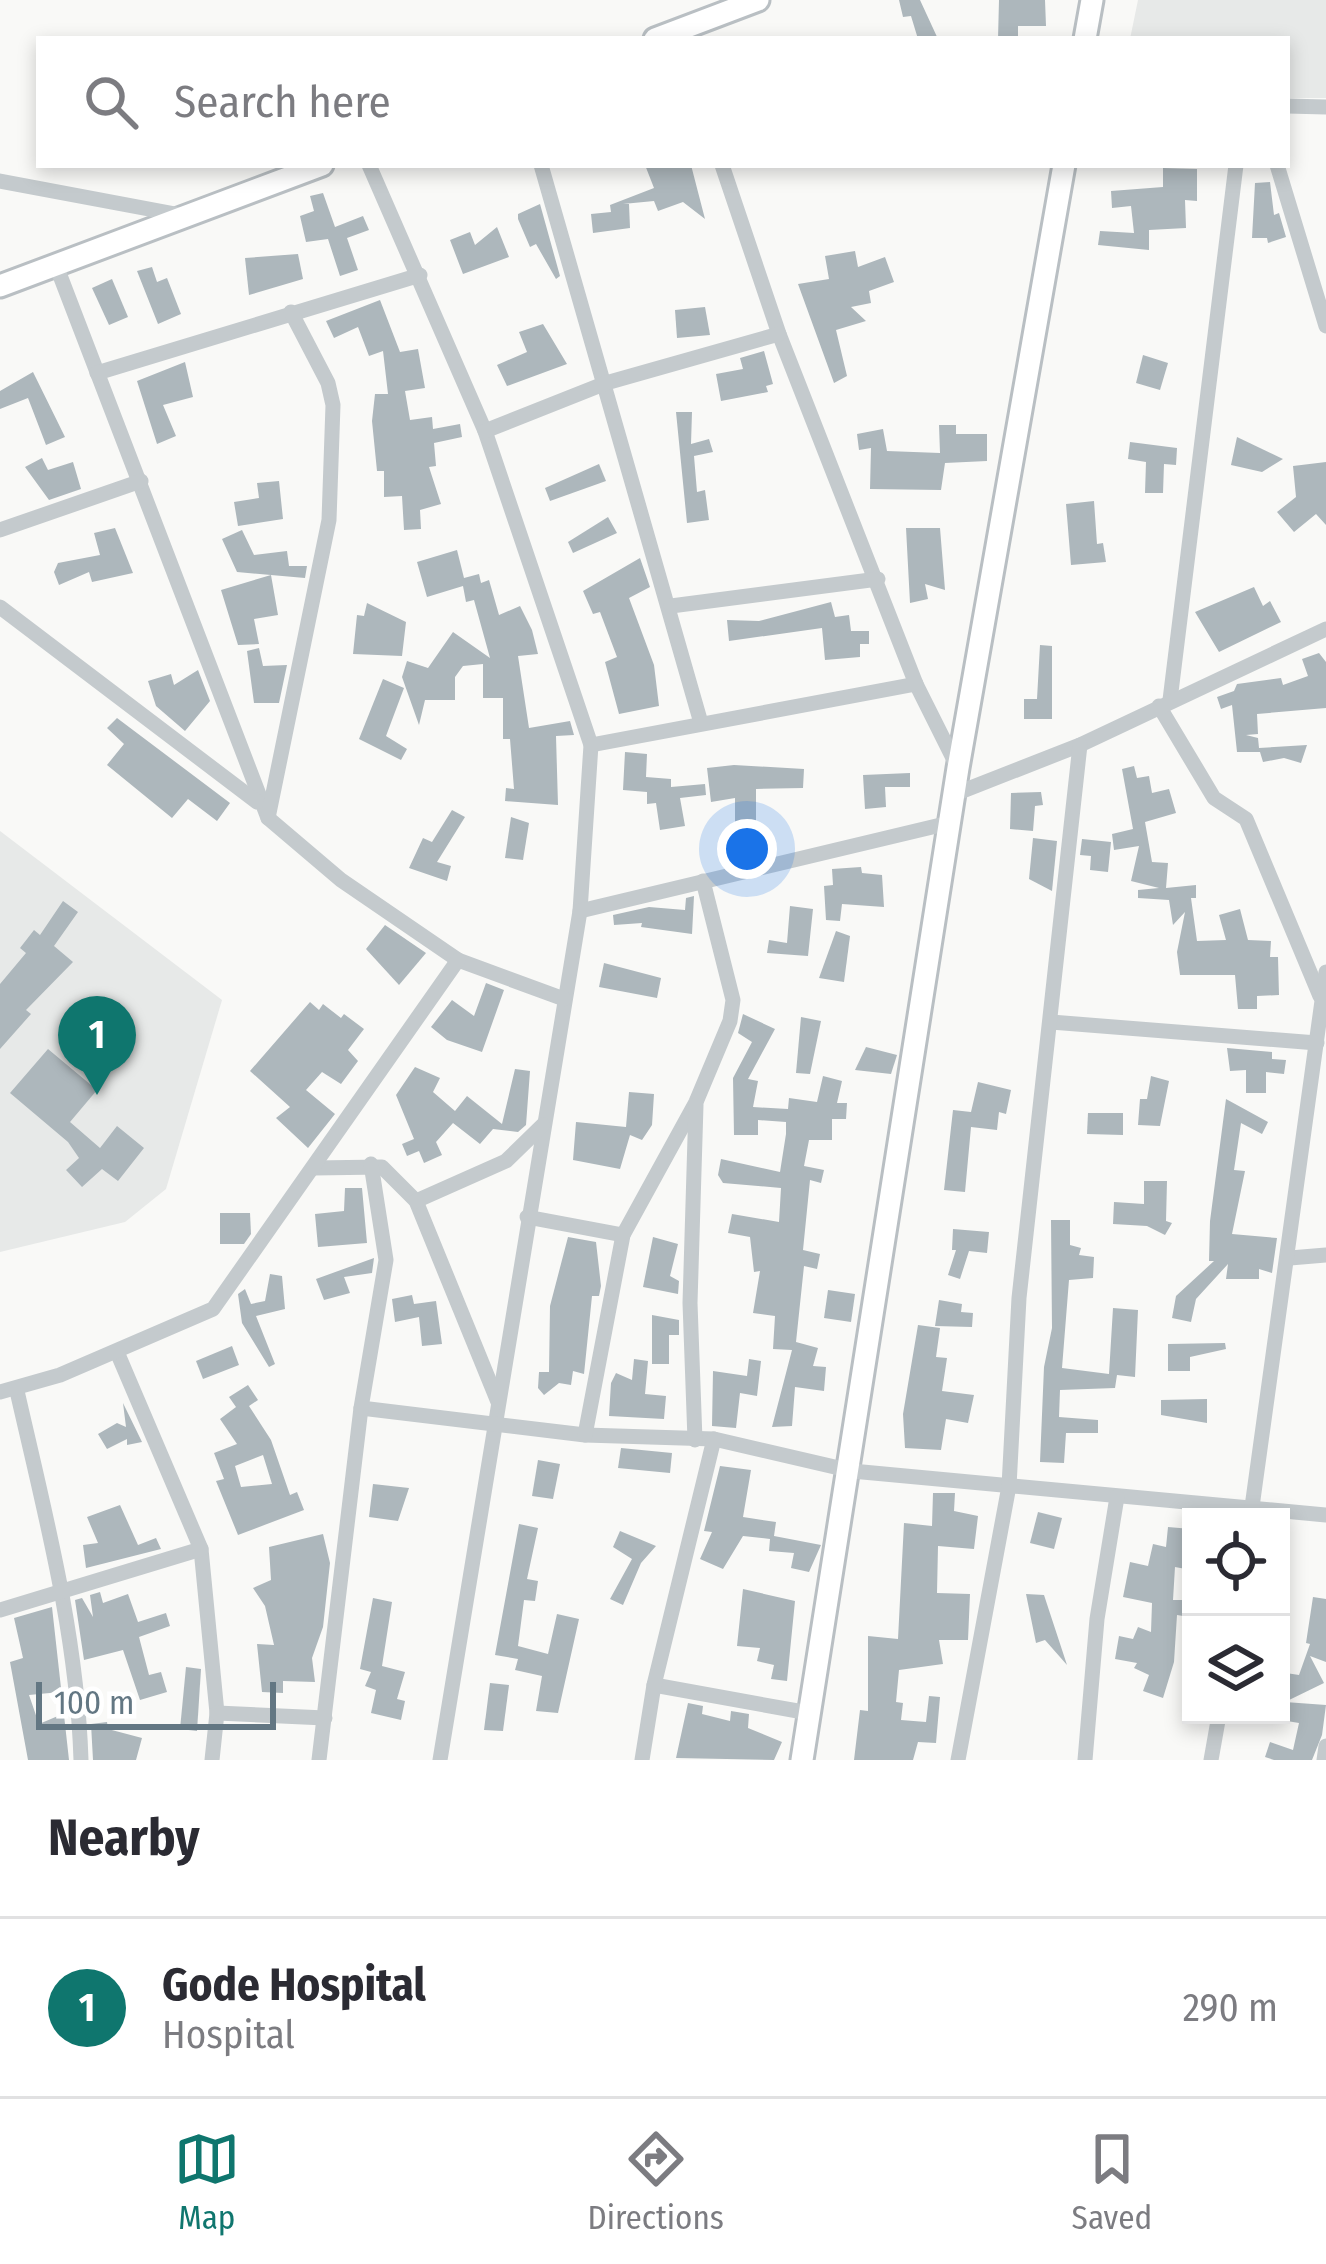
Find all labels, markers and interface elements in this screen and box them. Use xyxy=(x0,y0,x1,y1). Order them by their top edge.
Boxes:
search box xyxy=(36,36,1290,168)
icon: search xyxy=(78,69,144,135)
text: Search here xyxy=(174,75,391,129)
your location xyxy=(717,819,777,879)
pin: 1 xyxy=(58,996,136,1095)
map controls xyxy=(1182,1508,1290,1724)
button: locate xyxy=(1182,1508,1290,1616)
button: layers xyxy=(1182,1616,1290,1724)
scale bar xyxy=(36,1676,276,1729)
text: 100 m xyxy=(54,1683,134,1723)
text: Nearby xyxy=(48,1807,200,1869)
text: Gode Hospital xyxy=(162,1958,426,2012)
text: 1 xyxy=(79,1985,95,2031)
text: 290 m xyxy=(1183,1985,1278,2031)
text: Hospital xyxy=(162,2012,295,2058)
tab: Map xyxy=(174,2126,240,2238)
tab: Directions xyxy=(587,2126,724,2238)
tab: Saved xyxy=(1072,2126,1152,2238)

